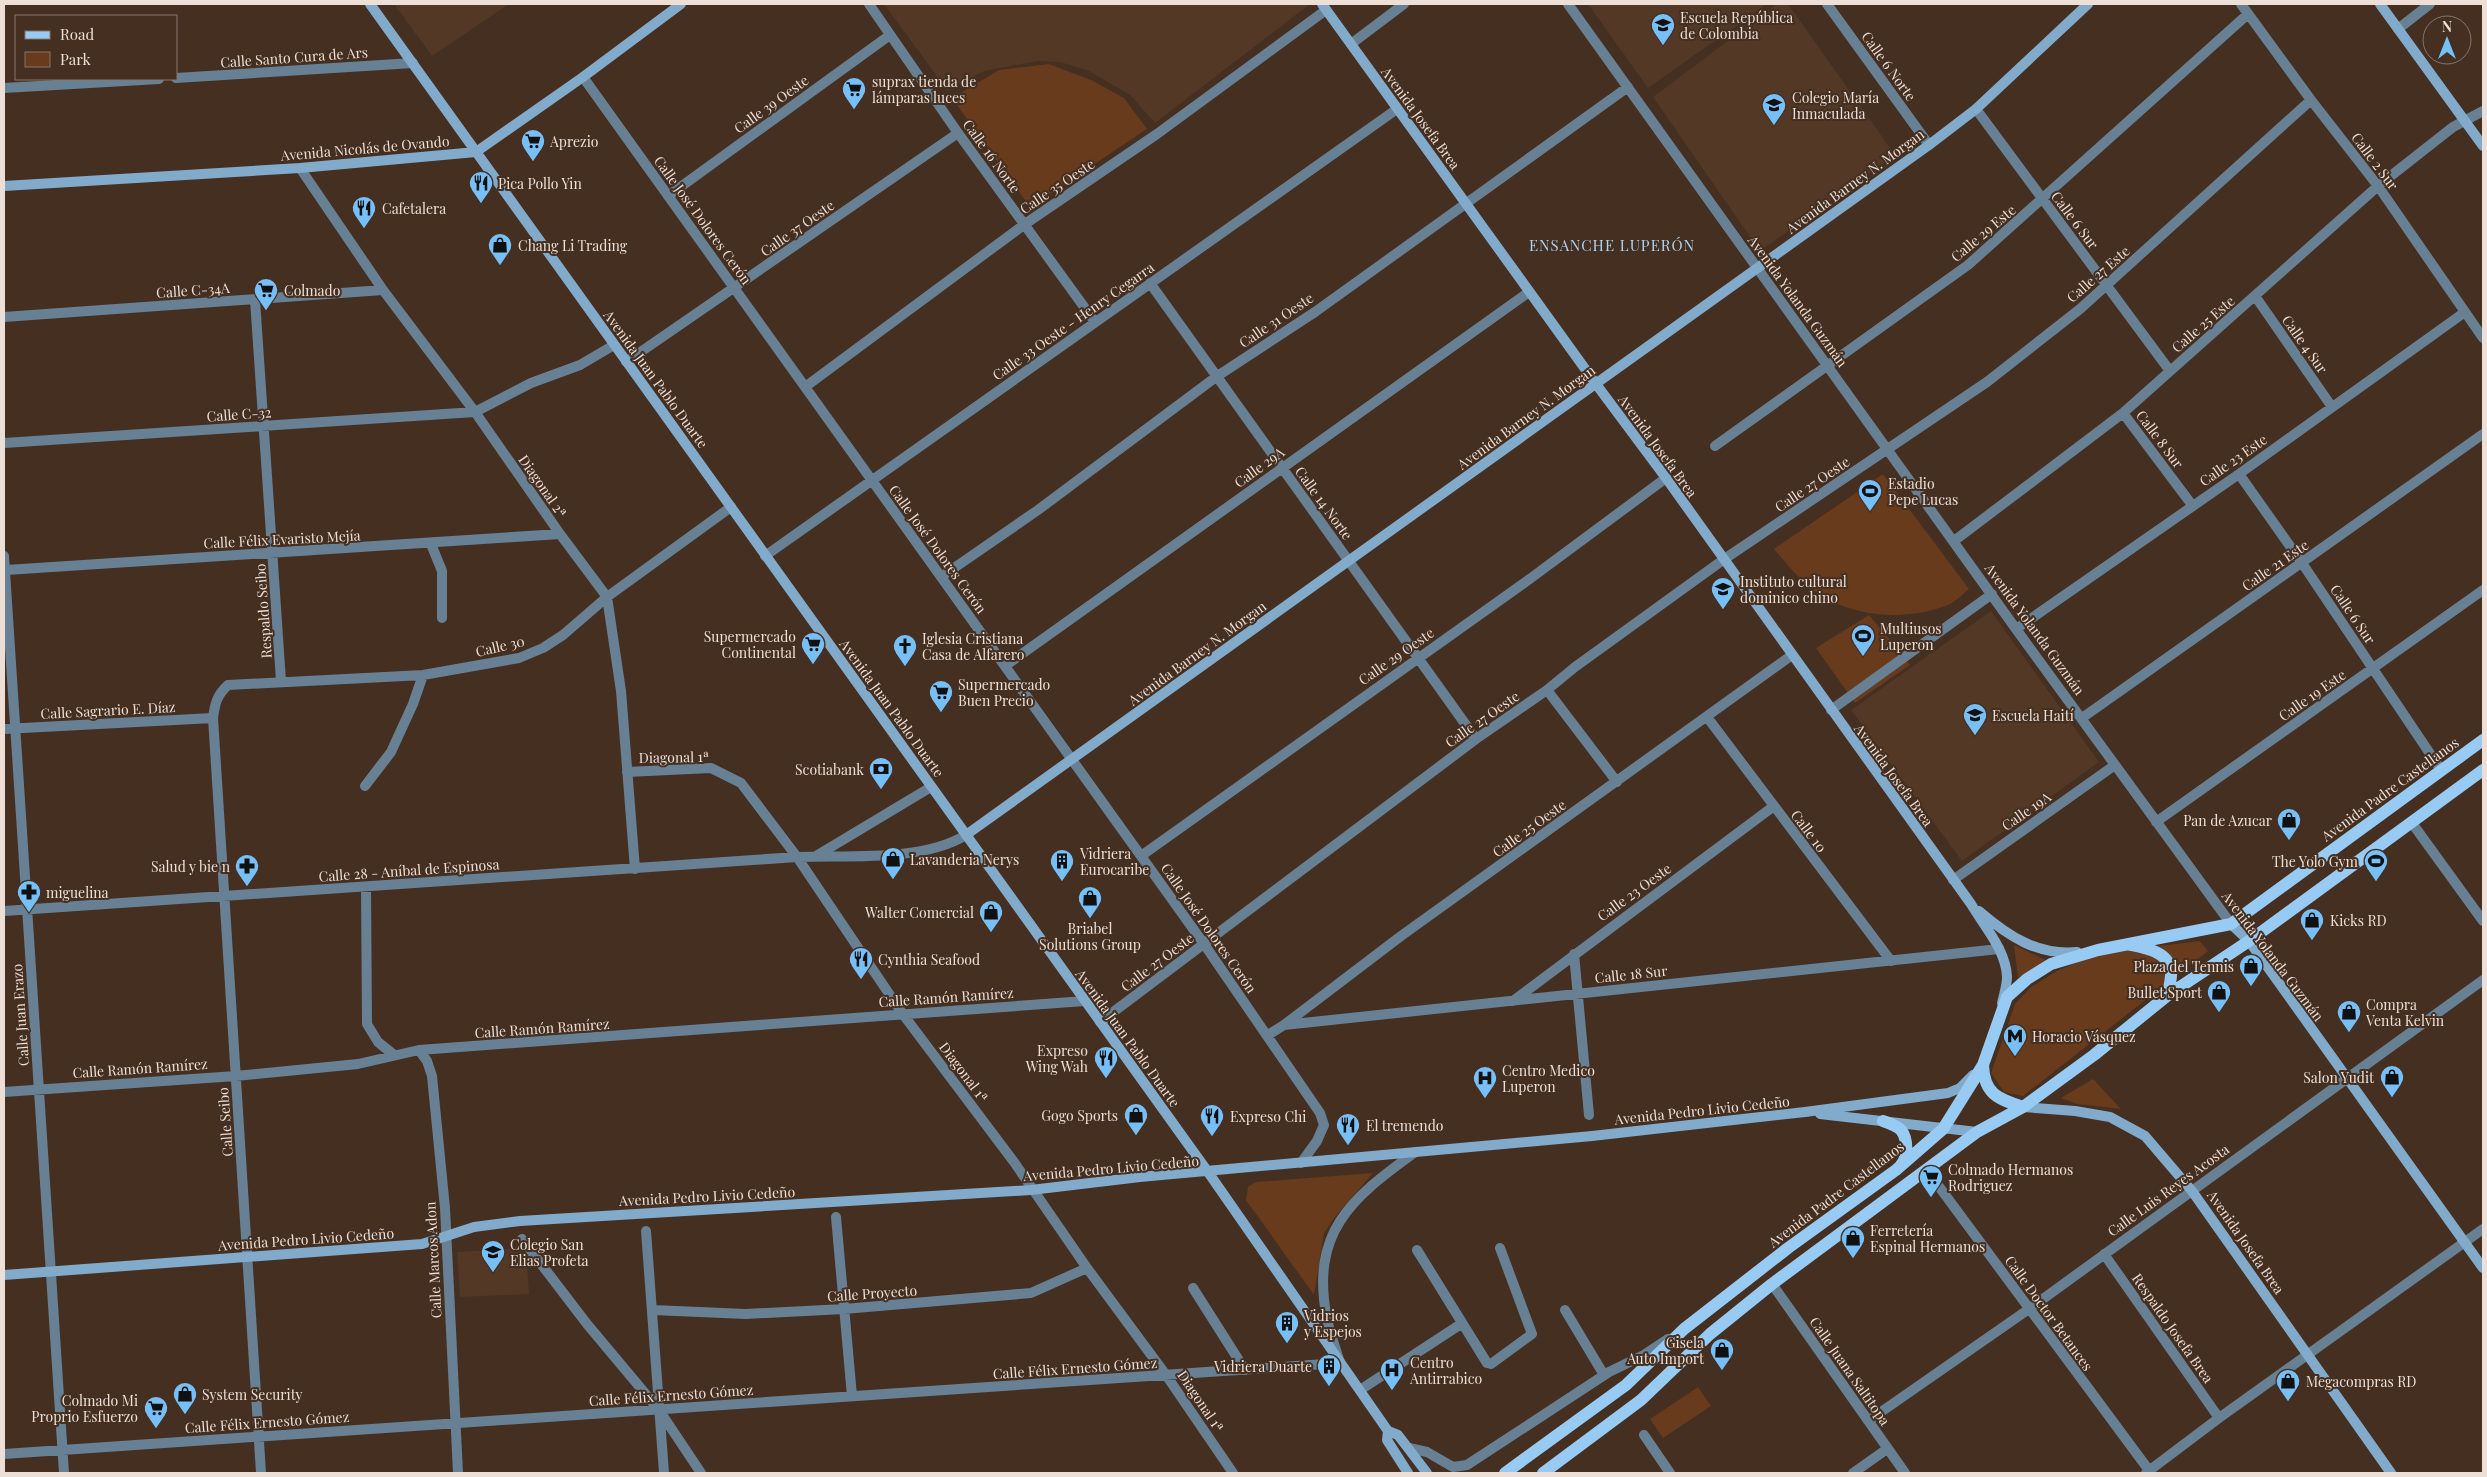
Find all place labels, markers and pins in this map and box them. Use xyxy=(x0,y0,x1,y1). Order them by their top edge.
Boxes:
place label: Escuela República de Colombia xyxy=(1680,8,1793,43)
school or university icon: Escuela República de Colombia xyxy=(1650,12,1676,46)
place label: suprax tienda de lámparas luces xyxy=(872,72,976,107)
supermarket icon: suprax tienda de lámparas luces xyxy=(841,76,867,110)
place label: Colegio María Inmaculada xyxy=(1792,88,1879,123)
school or university icon: Colegio María Inmaculada xyxy=(1761,92,1787,126)
supermarket icon: Aprezio xyxy=(520,128,546,162)
place label: Aprezio xyxy=(549,132,599,151)
restaurant icon: Pica Pollo Yin xyxy=(468,170,494,204)
place label: Pica Pollo Yin xyxy=(498,174,582,193)
restaurant icon: Cafetalera xyxy=(351,195,377,229)
place label: Cafetalera xyxy=(382,199,446,218)
shop icon: Chang Li Trading xyxy=(487,232,513,266)
place label: Chang Li Trading xyxy=(518,236,628,255)
supermarket icon: Colmado xyxy=(253,277,279,311)
place label: Colmado xyxy=(284,281,341,300)
place label: Estadio Pepe Lucas xyxy=(1888,474,1958,509)
sports icon: Estadio Pepe Lucas xyxy=(1857,478,1883,512)
place label: Instituto cultural dominico chino xyxy=(1740,572,1847,607)
school or university icon: Instituto cultural dominico chino xyxy=(1710,576,1736,610)
place label: Multiusos Luperon xyxy=(1880,619,1942,654)
sports icon: Multiusos Luperon xyxy=(1850,623,1876,657)
place label: Supermercado Continental xyxy=(704,627,796,662)
place label: Iglesia Cristiana Casa de Alfarero xyxy=(922,629,1025,664)
supermarket icon: Supermercado Continental xyxy=(800,631,826,665)
church icon: Iglesia Cristiana Casa de Alfarero xyxy=(892,633,918,667)
place label: Supermercado Buen Precio xyxy=(958,675,1051,710)
supermarket icon: Supermercado Buen Precio xyxy=(928,679,954,713)
school or university icon: Escuela Haití xyxy=(1962,702,1988,736)
place label: Escuela Haití xyxy=(1992,706,2074,725)
bank icon: Scotiabank xyxy=(868,756,894,790)
place label: Scotiabank xyxy=(795,760,864,779)
shop icon: Pan de Azucar xyxy=(2276,807,2302,841)
place label: Pan de Azucar xyxy=(2183,811,2273,830)
place label: Vidriera Eurocaribe xyxy=(1079,844,1149,879)
shop icon: Lavanderia Nerys xyxy=(880,846,906,880)
building icon: Vidriera Eurocaribe xyxy=(1049,848,1075,882)
sports icon: The Yolo Gym xyxy=(2363,848,2389,882)
place label: Lavanderia Nerys xyxy=(910,850,1019,869)
place label: The Yolo Gym xyxy=(2272,852,2359,871)
pharmacy icon: Salud y bie n xyxy=(234,853,260,887)
place label: Salud y bie n xyxy=(151,857,231,876)
pharmacy icon: miguelina xyxy=(16,879,42,913)
place label: miguelina xyxy=(46,883,109,902)
shop icon: Briabel Solutions Group xyxy=(1077,885,1103,919)
shop icon: Walter Comercial xyxy=(978,899,1004,933)
place label: Walter Comercial xyxy=(864,903,974,922)
shop icon: Kicks RD xyxy=(2299,907,2325,941)
place label: Kicks RD xyxy=(2330,911,2387,930)
place label: Briabel Solutions Group xyxy=(1039,919,1141,954)
restaurant icon: Cynthia Seafood xyxy=(848,946,874,980)
place label: Cynthia Seafood xyxy=(878,950,980,969)
shop icon: Plaza del Tennis xyxy=(2238,953,2264,987)
place label: Plaza del Tennis xyxy=(2133,957,2234,976)
shop icon: Bullet Sport xyxy=(2206,979,2232,1013)
place label: Bullet Sport xyxy=(2127,983,2203,1002)
place label: Compra Venta Kelvin xyxy=(2365,995,2445,1030)
shop icon: Compra Venta Kelvin xyxy=(2336,999,2362,1033)
metro station icon: Horacio Vásquez xyxy=(2002,1023,2028,1057)
place label: Horacio Vásquez xyxy=(2032,1027,2136,1046)
place label: Expreso Wing Wah xyxy=(1025,1041,1089,1076)
restaurant icon: Expreso Wing Wah xyxy=(1093,1045,1119,1079)
place label: Centro Medico Luperon xyxy=(1502,1061,1595,1096)
shop icon: Salon Yudit xyxy=(2379,1064,2405,1098)
hospital icon: Centro Medico Luperon xyxy=(1472,1065,1498,1099)
place label: Salon Yudit xyxy=(2303,1068,2375,1087)
shop icon: Gogo Sports xyxy=(1123,1102,1149,1136)
restaurant icon: Expreso Chi xyxy=(1199,1103,1225,1137)
place label: Gogo Sports xyxy=(1041,1106,1118,1125)
place label: Expreso Chi xyxy=(1230,1107,1306,1126)
restaurant icon: El tremendo xyxy=(1335,1112,1361,1146)
place label: El tremendo xyxy=(1366,1116,1444,1135)
place label: Colmado Hermanos Rodriguez xyxy=(1948,1160,2073,1195)
supermarket icon: Colmado Hermanos Rodriguez xyxy=(1918,1164,1944,1198)
place label: Ferretería Espinal Hermanos xyxy=(1870,1221,1985,1256)
shop icon: Ferretería Espinal Hermanos xyxy=(1840,1225,1866,1259)
place label: Colegio San Elias Profeta xyxy=(510,1235,589,1270)
school or university icon: Colegio San Elias Profeta xyxy=(480,1239,506,1273)
place label: Vidrios y Espejos xyxy=(1303,1306,1362,1341)
building icon: Vidrios y Espejos xyxy=(1274,1310,1300,1344)
place label: Gisela Auto Import xyxy=(1626,1333,1705,1368)
shop icon: Gisela Auto Import xyxy=(1709,1337,1735,1371)
building icon: Vidriera Duarte xyxy=(1316,1353,1342,1387)
place label: Centro Antirrabico xyxy=(1409,1353,1482,1388)
place label: Vidriera Duarte xyxy=(1213,1357,1312,1376)
hospital icon: Centro Antirrabico xyxy=(1379,1357,1405,1391)
shop icon: Megacompras RD xyxy=(2275,1368,2301,1402)
place label: Megacompras RD xyxy=(2306,1372,2416,1391)
shop icon: System Security xyxy=(172,1381,198,1415)
place label: System Security xyxy=(202,1385,303,1404)
place label: Colmado Mi Proprio Esfuerzo xyxy=(31,1391,138,1426)
supermarket icon: Colmado Mi Proprio Esfuerzo xyxy=(143,1395,169,1429)

